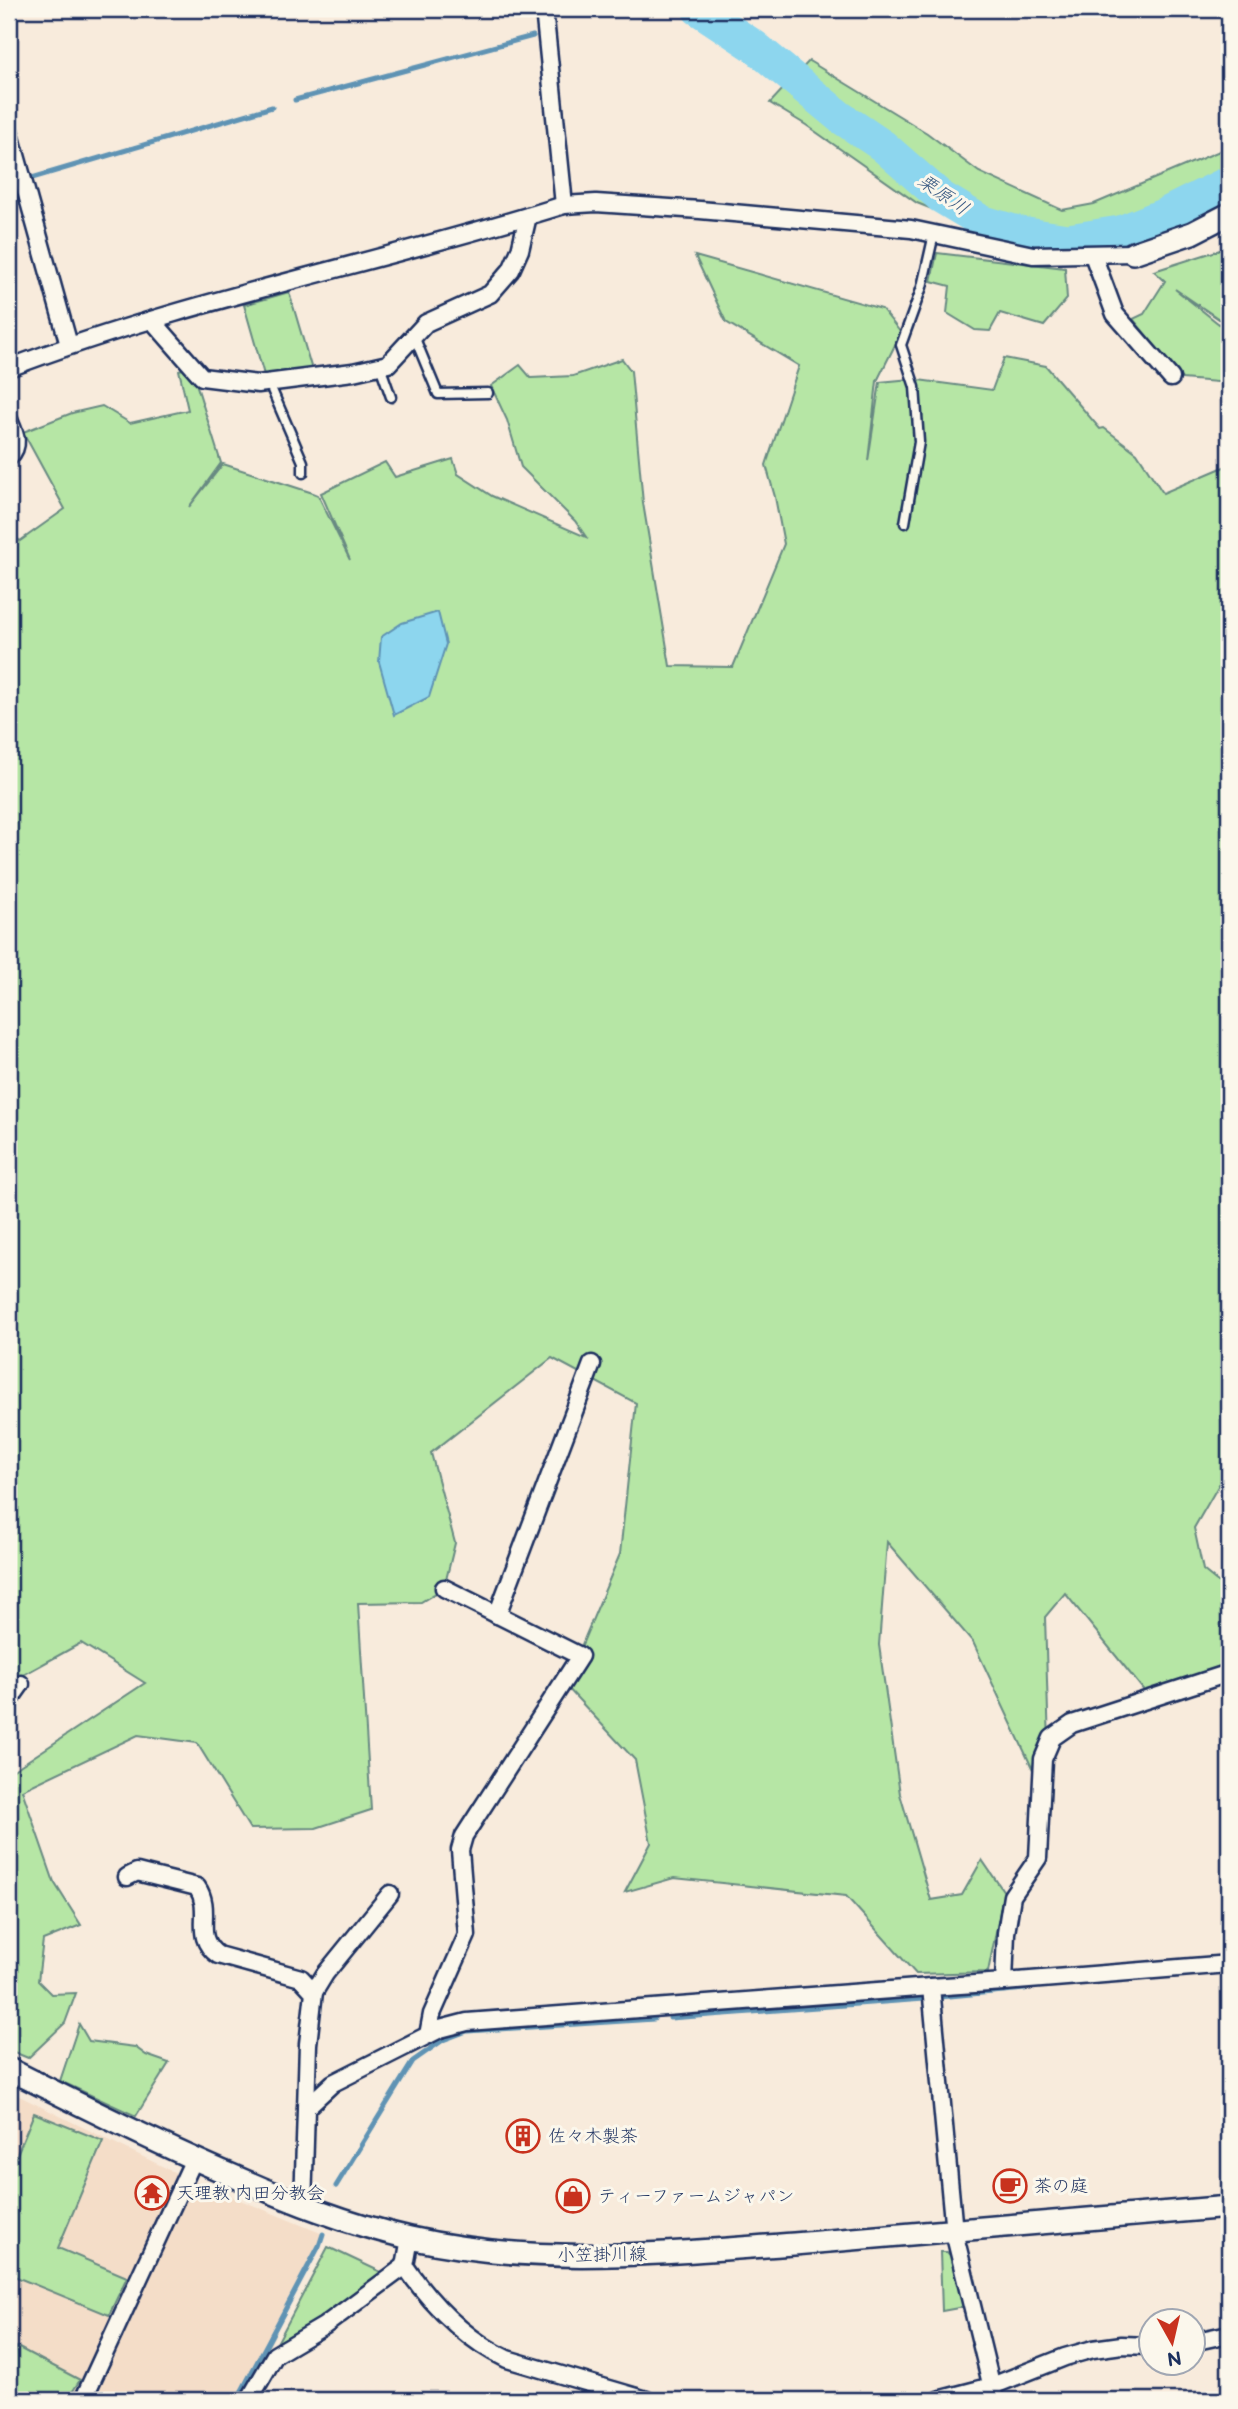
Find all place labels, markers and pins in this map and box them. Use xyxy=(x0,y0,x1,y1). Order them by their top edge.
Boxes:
building icon: 佐々木製茶 xyxy=(504,2117,542,2155)
place label: 佐々木製茶 xyxy=(548,2126,638,2147)
cafe icon: 茶の庭 xyxy=(991,2167,1029,2205)
temple icon: 天理教 内田分教会 xyxy=(133,2174,171,2212)
place label: 茶の庭 xyxy=(1034,2176,1088,2197)
shop icon: ティーファームジャパン xyxy=(554,2177,592,2215)
place label: 天理教 内田分教会 xyxy=(176,2183,325,2204)
place label: ティーファームジャパン xyxy=(598,2186,795,2207)

